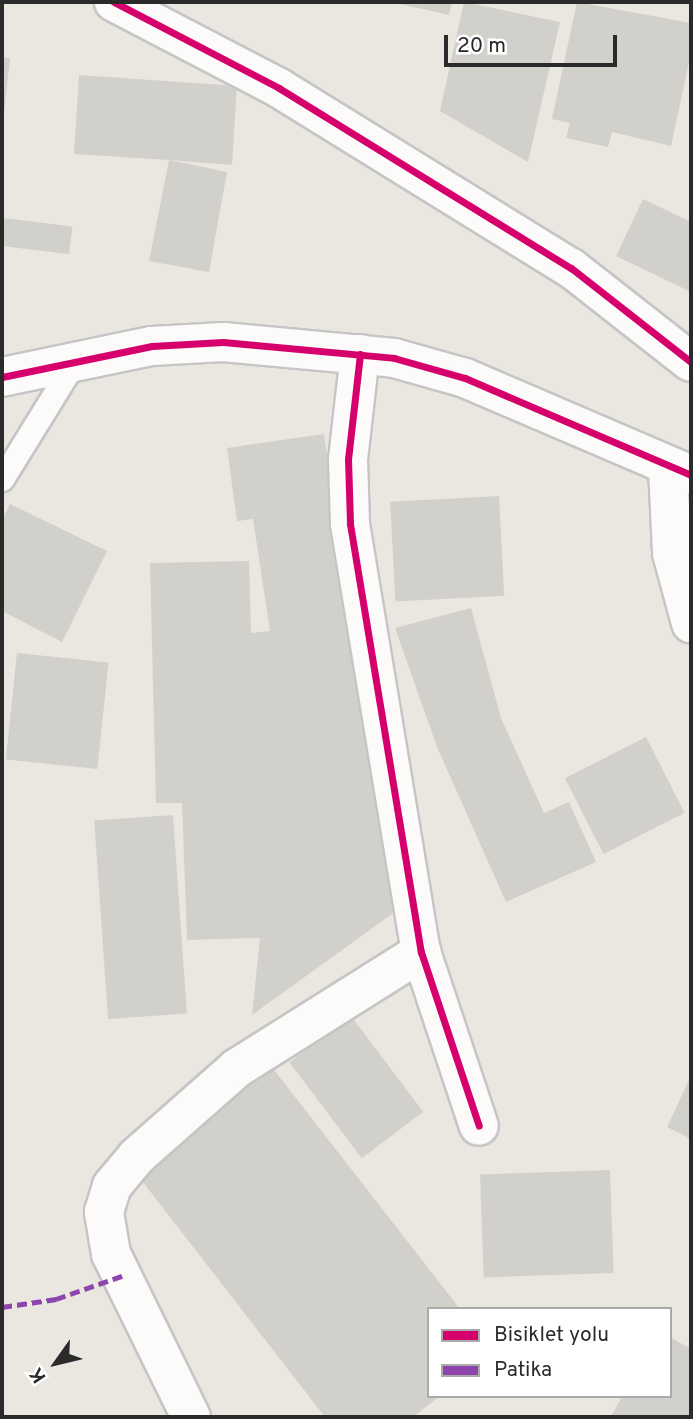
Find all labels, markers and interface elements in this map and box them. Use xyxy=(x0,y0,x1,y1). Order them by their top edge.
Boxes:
scale bar xyxy=(448,21,621,65)
text: 20 m xyxy=(457,33,506,60)
legend xyxy=(427,1307,672,1398)
text: Bisiklet yolu xyxy=(494,1322,609,1349)
north arrow xyxy=(21,1328,91,1398)
text: Patika xyxy=(494,1357,552,1384)
text: K xyxy=(25,1362,52,1387)

